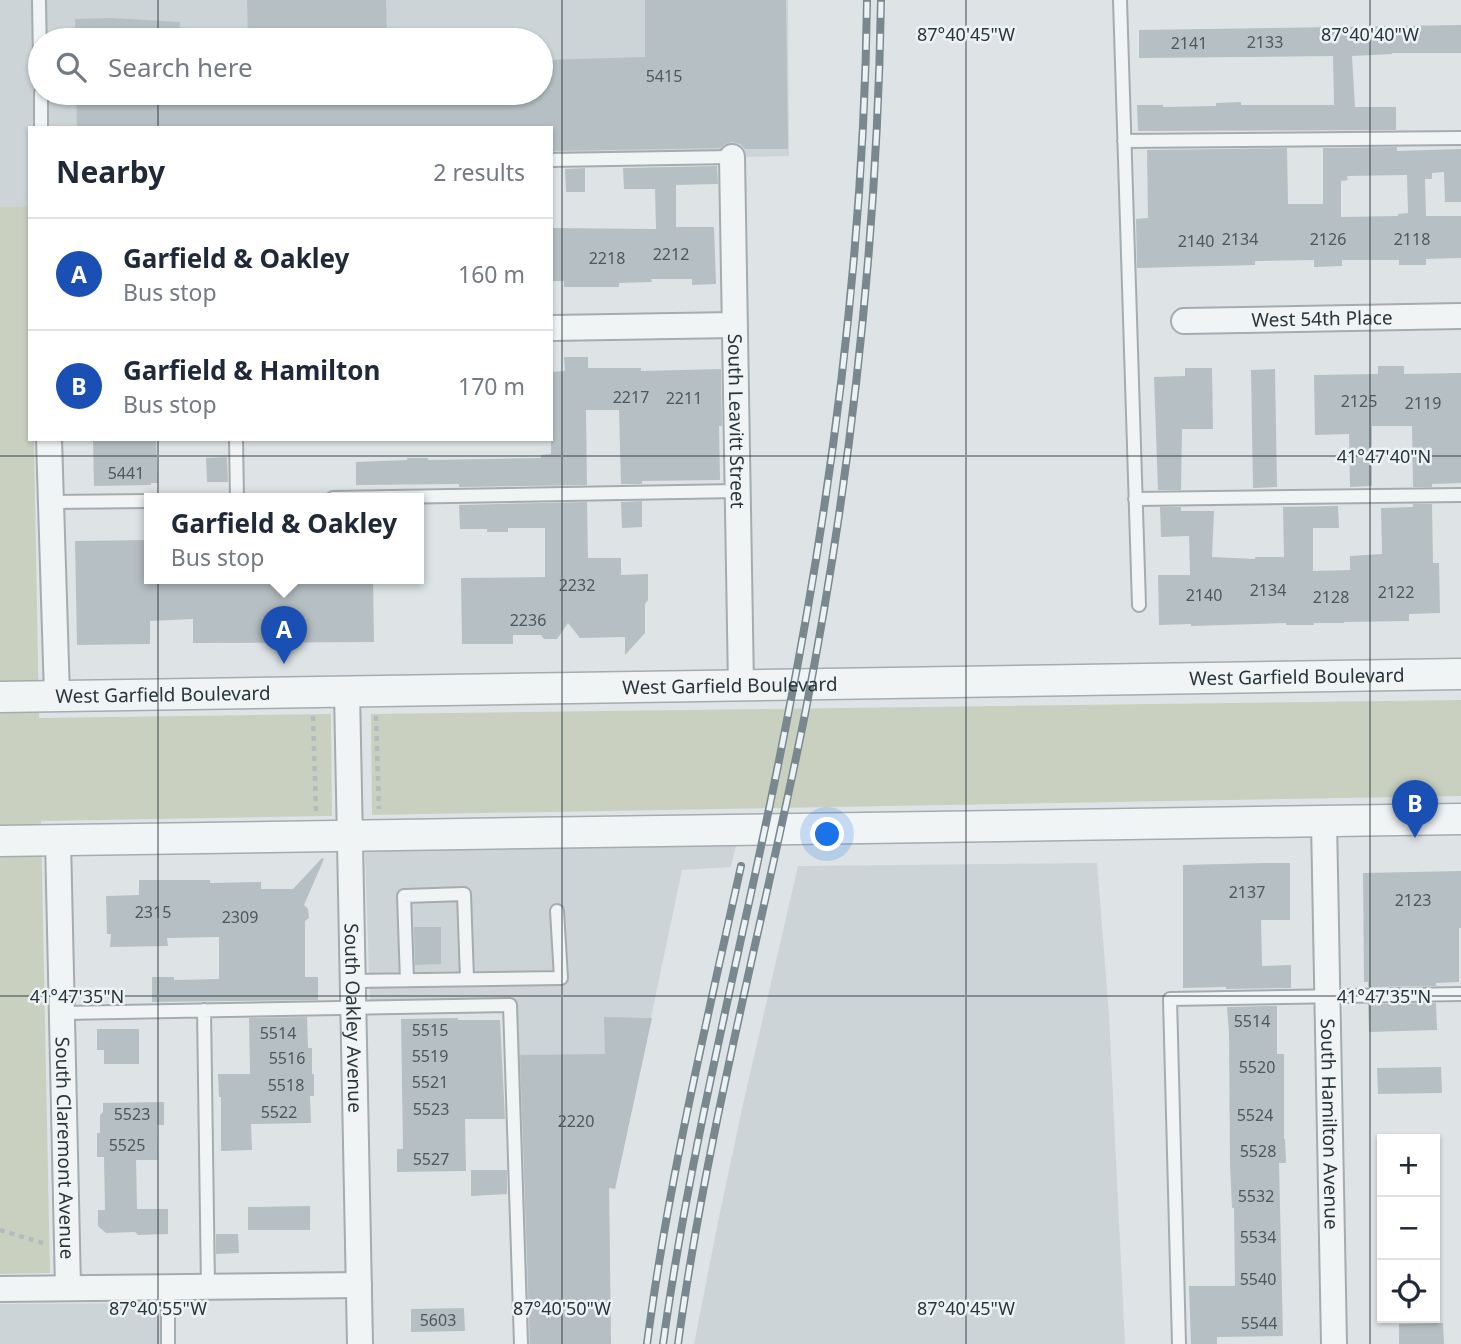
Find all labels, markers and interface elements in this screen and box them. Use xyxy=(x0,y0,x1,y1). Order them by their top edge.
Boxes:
text: 87°40'45"W xyxy=(917,22,1015,46)
text: 87°40'40"W xyxy=(1321,22,1419,46)
search box xyxy=(28,28,553,105)
house number: 2133 xyxy=(1247,31,1283,53)
house number: 2141 xyxy=(1171,32,1207,54)
icon: search xyxy=(52,48,90,86)
text: Search here xyxy=(108,49,253,85)
house number: 5415 xyxy=(646,65,682,87)
text: Nearby xyxy=(56,151,165,192)
text: 2 results xyxy=(433,156,525,188)
house number: 2134 xyxy=(1222,228,1258,250)
house number: 2126 xyxy=(1310,228,1346,250)
house number: 2118 xyxy=(1394,228,1430,250)
house number: 2140 xyxy=(1178,230,1214,252)
text: Garfield & Oakley xyxy=(123,240,349,276)
house number: 2212 xyxy=(653,243,689,265)
house number: 2218 xyxy=(589,247,625,269)
text: A xyxy=(71,258,87,290)
text: 160 m xyxy=(458,258,525,290)
text: Bus stop xyxy=(123,276,217,308)
street label: West 54th Place xyxy=(1251,304,1393,333)
street label: South Leavitt Street xyxy=(722,333,751,509)
text: Garfield & Hamilton xyxy=(123,352,380,388)
text: B xyxy=(71,370,87,402)
text: 170 m xyxy=(458,370,525,402)
house number: 2217 xyxy=(613,386,649,408)
house number: 2211 xyxy=(666,387,702,409)
text: Bus stop xyxy=(123,388,217,420)
house number: 2125 xyxy=(1341,390,1377,412)
house number: 2119 xyxy=(1405,392,1441,414)
text: 41°47'40"N xyxy=(1337,444,1431,468)
house number: 5441 xyxy=(108,462,144,484)
popup xyxy=(144,493,424,584)
text: Garfield & Oakley xyxy=(171,505,397,541)
text: Bus stop xyxy=(171,541,264,573)
house number: 2232 xyxy=(559,574,595,596)
house number: 2134 xyxy=(1250,579,1286,601)
house number: 2122 xyxy=(1378,581,1414,603)
house number: 2140 xyxy=(1186,584,1222,606)
house number: 2128 xyxy=(1313,586,1349,608)
pin: A xyxy=(261,606,307,664)
house number: 2236 xyxy=(510,609,546,631)
street label: West Garfield Boulevard xyxy=(1189,662,1405,691)
street label: West Garfield Boulevard xyxy=(622,671,838,700)
street label: West Garfield Boulevard xyxy=(55,680,271,709)
pin: B xyxy=(1392,780,1438,838)
your location xyxy=(810,817,844,851)
house number: 2137 xyxy=(1229,881,1265,903)
house number: 2123 xyxy=(1395,889,1431,911)
house number: 2315 xyxy=(135,901,171,923)
house number: 2309 xyxy=(222,906,258,928)
street label: South Oakley Avenue xyxy=(339,923,368,1113)
text: 41°47'35"N xyxy=(30,984,124,1008)
text: 41°47'35"N xyxy=(1337,984,1431,1008)
house number: 5514 xyxy=(1234,1010,1270,1032)
street label: South Hamilton Avenue xyxy=(1315,1018,1345,1230)
house number: 5515 xyxy=(412,1019,448,1041)
house number: 5514 xyxy=(260,1022,296,1044)
street label: South Claremont Avenue xyxy=(49,1036,80,1259)
house number: 5519 xyxy=(412,1045,448,1067)
house number: 5516 xyxy=(269,1047,305,1069)
house number: 5520 xyxy=(1239,1056,1275,1078)
house number: 5521 xyxy=(412,1071,448,1093)
house number: 5518 xyxy=(268,1074,304,1096)
house number: 5523 xyxy=(413,1098,449,1120)
house number: 5522 xyxy=(261,1101,297,1123)
house number: 5523 xyxy=(114,1103,150,1125)
house number: 5524 xyxy=(1237,1104,1273,1126)
house number: 2220 xyxy=(558,1110,594,1132)
house number: 5525 xyxy=(109,1134,145,1156)
map controls xyxy=(1377,1134,1440,1323)
button: + xyxy=(1377,1134,1440,1197)
house number: 5528 xyxy=(1240,1140,1276,1162)
house number: 5527 xyxy=(413,1148,449,1170)
house number: 5532 xyxy=(1238,1185,1274,1207)
button: − xyxy=(1377,1197,1440,1260)
house number: 5534 xyxy=(1240,1226,1276,1248)
button: locate xyxy=(1377,1260,1440,1323)
house number: 5540 xyxy=(1240,1268,1276,1290)
text: 87°40'55"W xyxy=(109,1296,207,1320)
text: 87°40'50"W xyxy=(513,1296,611,1320)
text: 87°40'45"W xyxy=(917,1296,1015,1320)
house number: 5603 xyxy=(420,1309,456,1331)
house number: 5544 xyxy=(1241,1312,1277,1334)

